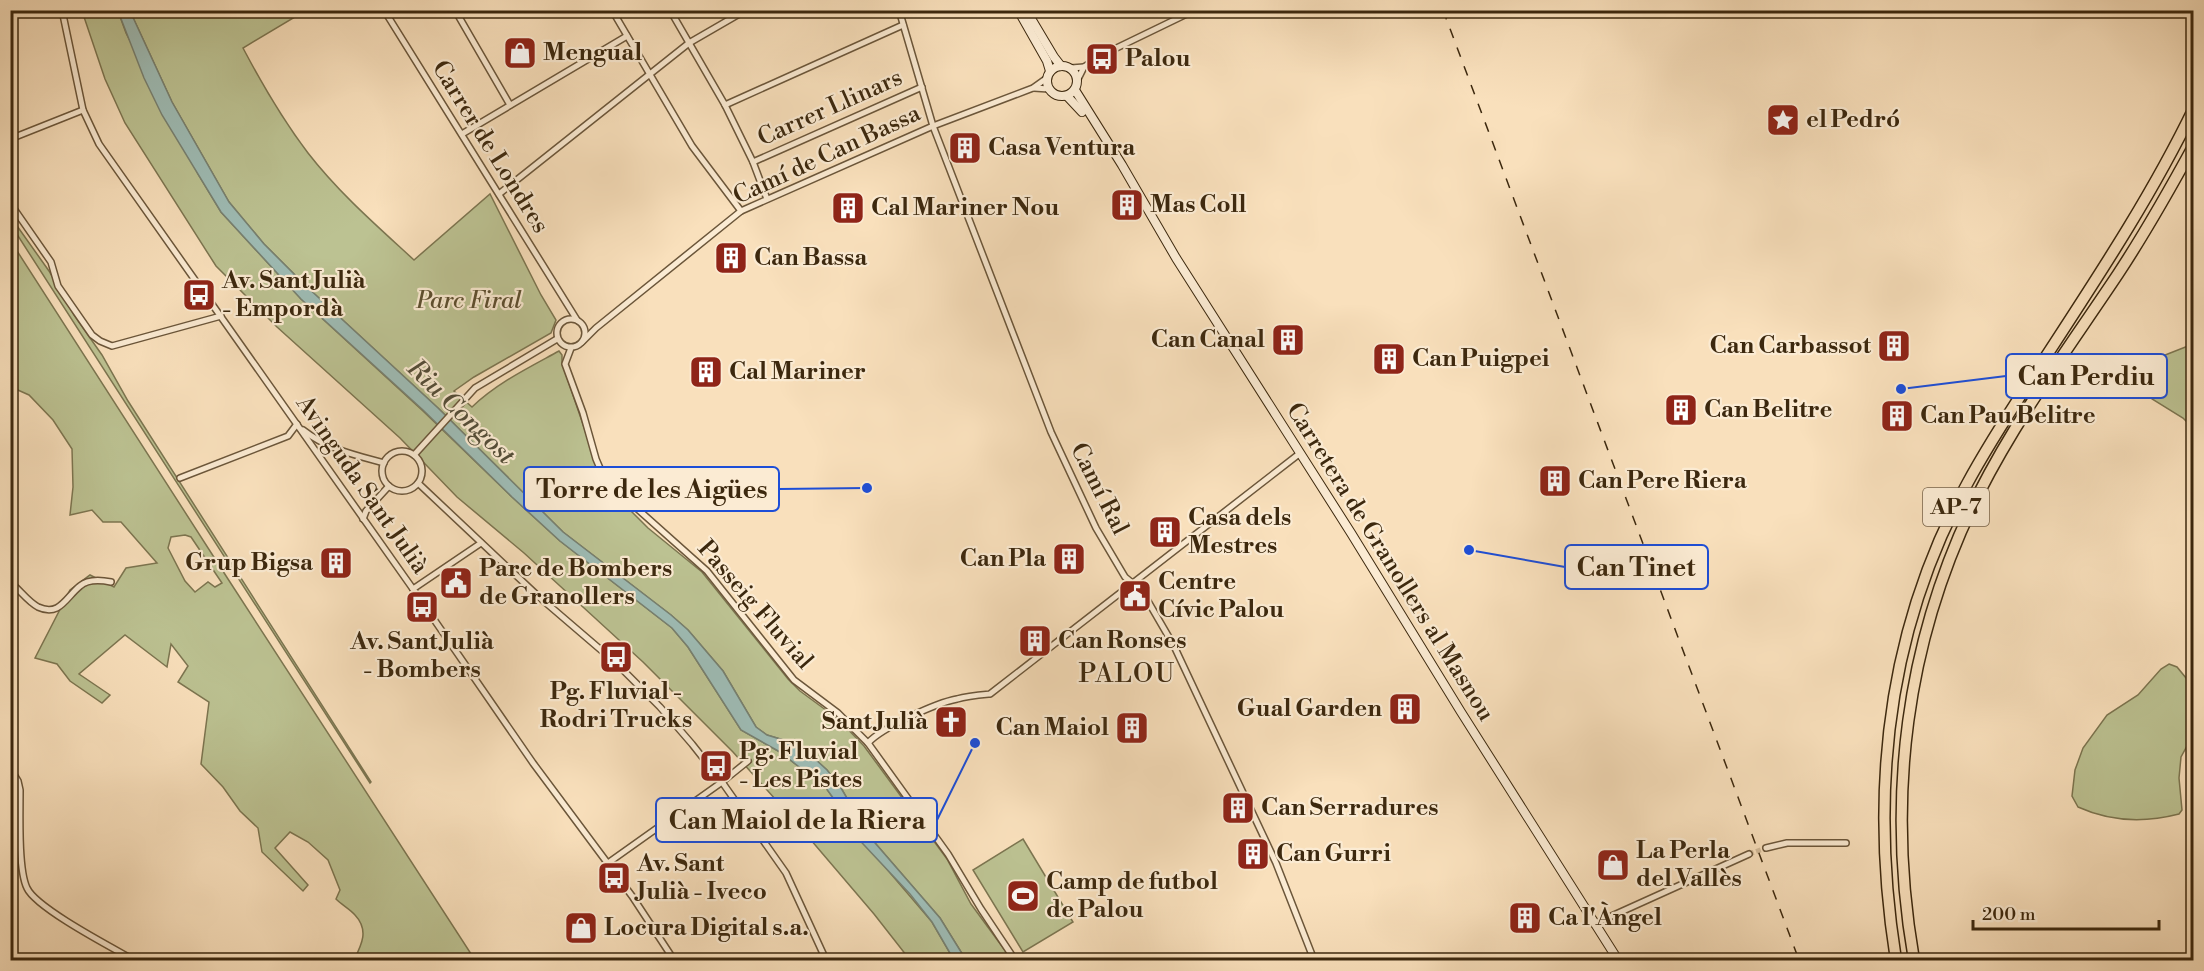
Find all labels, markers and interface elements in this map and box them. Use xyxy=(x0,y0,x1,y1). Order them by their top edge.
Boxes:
shop icon: Mengual xyxy=(502,35,538,71)
place label: Mengual xyxy=(543,38,642,68)
bus stop icon: Palou xyxy=(1084,41,1120,77)
place label: Palou xyxy=(1125,44,1191,74)
street label: Carrer de Londres xyxy=(425,55,555,239)
street label: Carrer Llinars xyxy=(753,63,907,153)
street label: Camí de Can Bassa xyxy=(729,98,926,212)
place icon: el Pedró xyxy=(1765,102,1801,138)
place label: el Pedró xyxy=(1806,105,1900,135)
building icon: Casa Ventura xyxy=(947,130,983,166)
place label: Casa Ventura xyxy=(988,133,1136,163)
building icon: Mas Coll xyxy=(1109,187,1145,223)
building icon: Cal Mariner Nou xyxy=(830,190,866,226)
place label: Mas Coll xyxy=(1150,190,1246,220)
place label: Cal Mariner Nou xyxy=(871,193,1059,223)
building icon: Can Bassa xyxy=(713,240,749,276)
place label: Can Bassa xyxy=(754,243,868,273)
place label: Av. Sant Julià - Empordà xyxy=(221,266,367,324)
bus stop icon: Av. Sant Julià - Empordà xyxy=(181,277,217,313)
park label: Parc Firal xyxy=(415,286,522,316)
building icon: Can Canal xyxy=(1270,322,1306,358)
place label: Can Canal xyxy=(1151,325,1265,355)
building icon: Can Carbassot xyxy=(1876,328,1912,364)
place label: Can Carbassot xyxy=(1710,331,1871,361)
building icon: Can Puigpei xyxy=(1371,341,1407,377)
place label: Can Puigpei xyxy=(1412,344,1550,374)
water label: Riu Congost xyxy=(400,352,522,472)
building icon: Cal Mariner xyxy=(688,354,724,390)
callout: Can Perdiu xyxy=(2006,354,2167,398)
place label: Cal Mariner xyxy=(729,357,866,387)
text: Can Perdiu xyxy=(2018,361,2155,393)
street label: Avinguda Sant Julià xyxy=(289,389,435,581)
building icon: Can Belitre xyxy=(1663,392,1699,428)
place label: Can Belitre xyxy=(1704,395,1833,425)
street label: Carretera de Granollers al Masnou xyxy=(1279,397,1501,727)
building icon: Can Pau Belitre xyxy=(1879,398,1915,434)
place label: Can Pau Belitre xyxy=(1920,401,2096,431)
street label: Camí Ral xyxy=(1063,438,1135,540)
building icon: Can Pere Riera xyxy=(1537,463,1573,499)
place label: Can Pere Riera xyxy=(1578,466,1748,496)
callout: Torre de les Aigües xyxy=(524,467,779,511)
text: Torre de les Aigües xyxy=(536,474,768,506)
road number: AP-7 xyxy=(1923,488,1989,526)
place label: Casa dels Mestres xyxy=(1188,503,1291,561)
building icon: Casa dels Mestres xyxy=(1147,514,1183,550)
street label: Passeig Fluvial xyxy=(691,534,819,676)
building icon: Can Pla xyxy=(1051,541,1087,577)
place label: Can Pla xyxy=(960,544,1047,574)
building icon: Grup Bigsa xyxy=(318,545,354,581)
callout: Can Tinet xyxy=(1565,545,1708,589)
place label: Grup Bigsa xyxy=(185,548,314,578)
text: Can Tinet xyxy=(1577,552,1696,584)
place label: Parc de Bombers de Granollers xyxy=(479,554,672,612)
public building icon: Parc de Bombers de Granollers xyxy=(438,565,474,601)
place label: Centre Cívic Palou xyxy=(1158,567,1284,625)
public building icon: Centre Cívic Palou xyxy=(1117,578,1153,614)
bus stop icon: Av. Sant Julià - Bombers xyxy=(404,589,440,625)
building icon: Can Ronses xyxy=(1017,623,1053,659)
place label: Can Ronses xyxy=(1058,626,1186,656)
place label: Av. Sant Julià - Bombers xyxy=(349,627,495,685)
bus stop icon: Pg. Fluvial - Rodri Trucks xyxy=(598,639,634,675)
district label: PALOU xyxy=(1078,658,1176,690)
place label: Pg. Fluvial - Rodri Trucks xyxy=(540,677,692,735)
building icon: Gual Garden xyxy=(1387,691,1423,727)
place label: Gual Garden xyxy=(1237,694,1382,724)
church icon: Sant Julià xyxy=(933,704,969,740)
place label: Sant Julià xyxy=(822,707,929,737)
building icon: Can Maiol xyxy=(1114,710,1150,746)
place label: Can Maiol xyxy=(995,713,1109,743)
place label: Pg. Fluvial - Les Pistes xyxy=(739,737,862,795)
bus stop icon: Pg. Fluvial - Les Pistes xyxy=(698,748,734,784)
building icon: Can Serradures xyxy=(1220,790,1256,826)
place label: Can Serradures xyxy=(1261,793,1439,823)
callout: Can Maiol de la Riera xyxy=(656,798,937,842)
text: Can Maiol de la Riera xyxy=(669,805,926,837)
building icon: Can Gurri xyxy=(1235,836,1271,872)
place label: La Perla del Vallès xyxy=(1636,836,1742,894)
place label: Can Gurri xyxy=(1276,839,1391,869)
shop icon: La Perla del Vallès xyxy=(1595,847,1631,883)
place label: Av. Sant Julià - Iveco xyxy=(634,849,767,907)
bus stop icon: Av. Sant Julià - Iveco xyxy=(596,860,632,896)
place label: Camp de futbol de Palou xyxy=(1046,867,1218,925)
sports icon: Camp de futbol de Palou xyxy=(1005,878,1041,914)
scale bar xyxy=(1973,893,2159,931)
building icon: Ca l'Àngel xyxy=(1507,900,1543,936)
place label: Ca l'Àngel xyxy=(1548,901,1662,933)
text: 200 m xyxy=(1982,903,2036,926)
shop icon: Locura Digital s.a. xyxy=(563,910,599,946)
place label: Locura Digital s.a. xyxy=(604,913,809,943)

